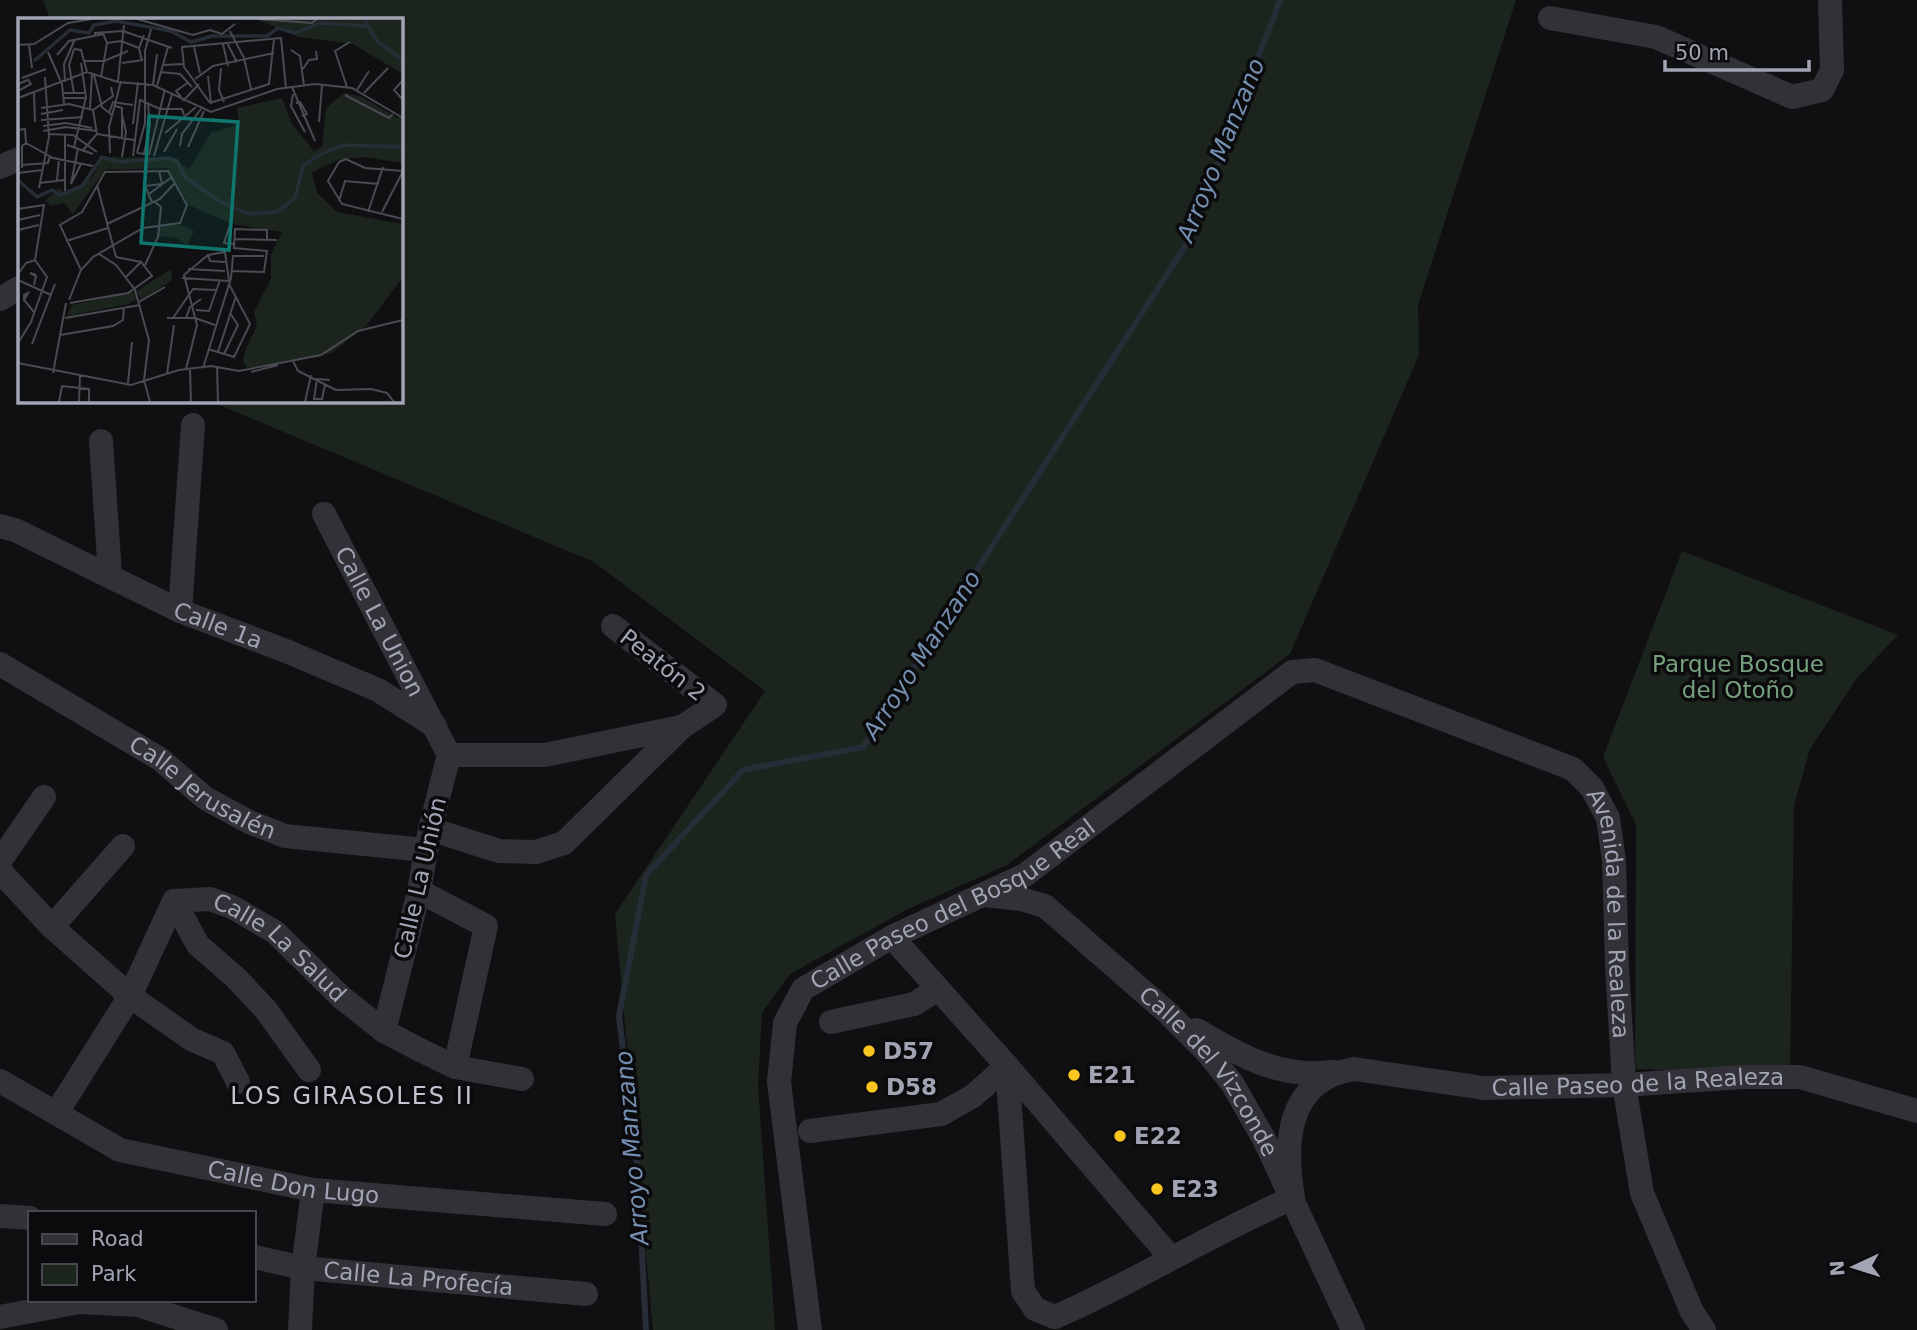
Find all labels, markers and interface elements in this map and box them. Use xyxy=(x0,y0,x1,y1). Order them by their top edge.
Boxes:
inset map xyxy=(18,18,402,402)
scale bar xyxy=(1665,28,1808,72)
text: 50 m xyxy=(1675,41,1729,65)
water label: Arroyo Manzano xyxy=(1171,54,1271,248)
street label: Calle La Union xyxy=(330,542,429,701)
water label: Arroyo Manzano xyxy=(856,566,987,746)
street label: Calle 1a xyxy=(170,597,266,654)
street label: Peatón 2 xyxy=(615,624,711,706)
park label: Parque Bosque del Otoño xyxy=(1652,651,1824,703)
street label: Calle Jerusalén xyxy=(125,731,279,844)
street label: Avenida de la Realeza xyxy=(1582,784,1634,1039)
street label: Calle La Unión xyxy=(389,795,451,961)
street label: Calle Paseo del Bosque Real xyxy=(806,814,1100,995)
street label: Calle La Salud xyxy=(210,888,351,1007)
street label: Calle del Vizconde xyxy=(1134,981,1283,1160)
place label: D57 xyxy=(883,1038,934,1064)
marker: D57 xyxy=(861,1043,877,1059)
water label: Arroyo Manzano xyxy=(610,1050,655,1248)
place label: E21 xyxy=(1088,1062,1136,1088)
street label: Calle Paseo de la Realeza xyxy=(1491,1064,1784,1101)
marker: E21 xyxy=(1066,1067,1082,1083)
place label: D58 xyxy=(886,1074,937,1100)
marker: D58 xyxy=(864,1079,880,1095)
district label: LOS GIRASOLES II xyxy=(230,1082,474,1110)
place label: E22 xyxy=(1134,1123,1182,1149)
marker: E22 xyxy=(1112,1128,1128,1144)
street label: Calle Don Lugo xyxy=(205,1155,380,1208)
place label: E23 xyxy=(1171,1176,1219,1202)
marker: E23 xyxy=(1149,1181,1165,1197)
legend xyxy=(28,1211,256,1302)
text: Road xyxy=(91,1227,144,1251)
north arrow xyxy=(1819,1232,1889,1302)
street label: Calle La Profecía xyxy=(322,1257,514,1300)
text: N xyxy=(1826,1259,1849,1277)
text: Park xyxy=(91,1262,137,1286)

